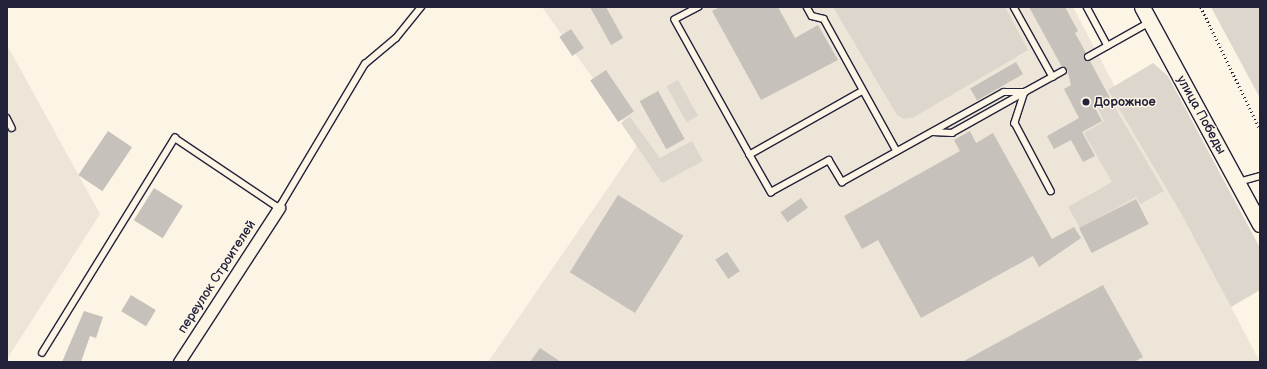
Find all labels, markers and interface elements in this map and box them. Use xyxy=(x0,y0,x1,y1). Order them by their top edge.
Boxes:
street label: улица Победы xyxy=(1173,73,1229,157)
place label: Дорожное xyxy=(1094,94,1156,110)
marker: Дорожное xyxy=(1081,97,1091,107)
street label: переулок Строителей xyxy=(175,218,259,336)

